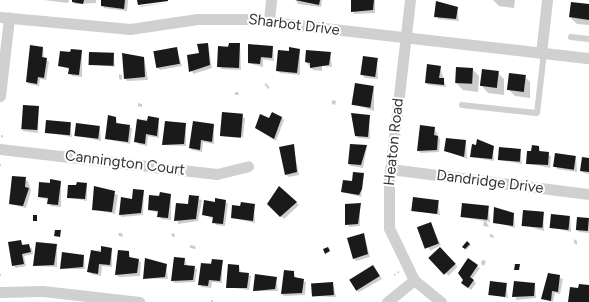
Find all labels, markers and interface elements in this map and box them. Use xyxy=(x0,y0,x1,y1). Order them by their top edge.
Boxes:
street label: Sharbot Drive xyxy=(247,10,341,40)
street label: Heaton Road xyxy=(380,97,408,187)
street label: Cannington Court xyxy=(64,147,186,179)
street label: Dandridge Drive xyxy=(435,166,545,198)

